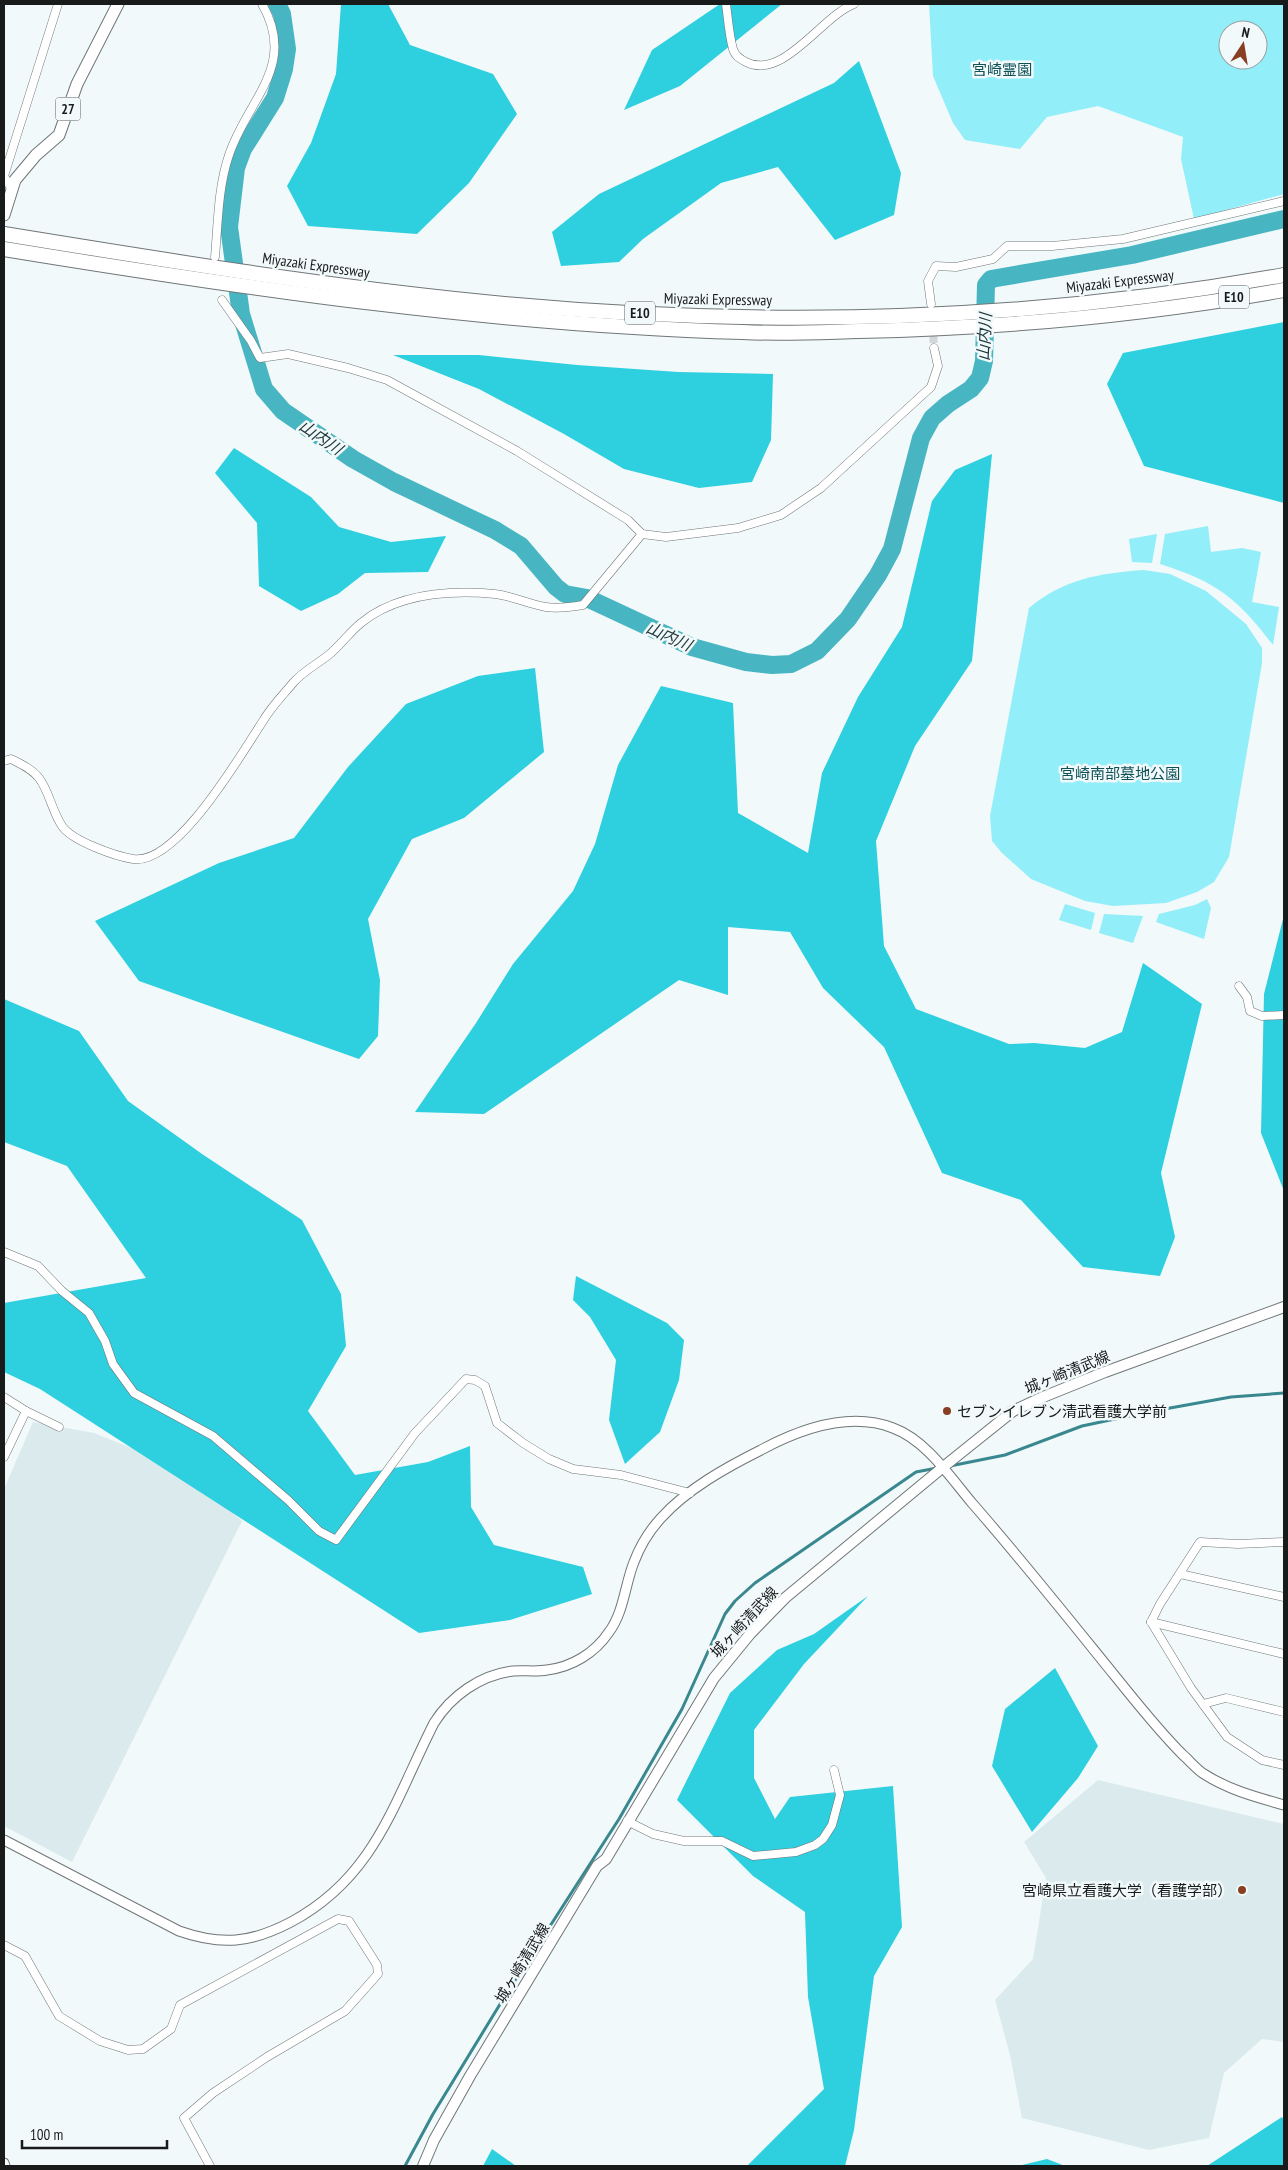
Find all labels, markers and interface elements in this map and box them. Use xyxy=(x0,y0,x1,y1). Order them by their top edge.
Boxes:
north arrow xyxy=(1218,20,1268,70)
text: N xyxy=(1240,23,1251,42)
park label: 宮崎霊園 xyxy=(972,60,1032,79)
road number: 27 xyxy=(56,98,80,120)
street label: Miyazaki Expressway xyxy=(261,248,371,282)
street label: Miyazaki Expressway xyxy=(1065,265,1175,297)
road number: E10 xyxy=(1219,286,1249,308)
street label: Miyazaki Expressway xyxy=(664,289,773,309)
road number: E10 xyxy=(625,302,655,324)
water label: 山内川 xyxy=(973,311,995,361)
water label: 山内川 xyxy=(296,415,348,460)
water label: 山内川 xyxy=(643,617,697,656)
park label: 宮崎南部墓地公園 xyxy=(1060,764,1180,783)
street label: 城ヶ崎清武線 xyxy=(1022,1346,1112,1398)
place label: セブンイレブン清武看護大学前 xyxy=(957,1402,1167,1421)
marker: セブンイレブン清武看護大学前 xyxy=(941,1405,953,1417)
street label: 城ヶ崎清武線 xyxy=(706,1583,782,1661)
place label: 宮崎県立看護大学（看護学部） xyxy=(1022,1881,1232,1900)
marker: 宮崎県立看護大学（看護学部） xyxy=(1236,1884,1248,1896)
street label: 城ヶ崎清武線 xyxy=(491,1920,553,2006)
scale bar xyxy=(22,2118,168,2150)
text: 100 m xyxy=(30,2125,63,2144)

